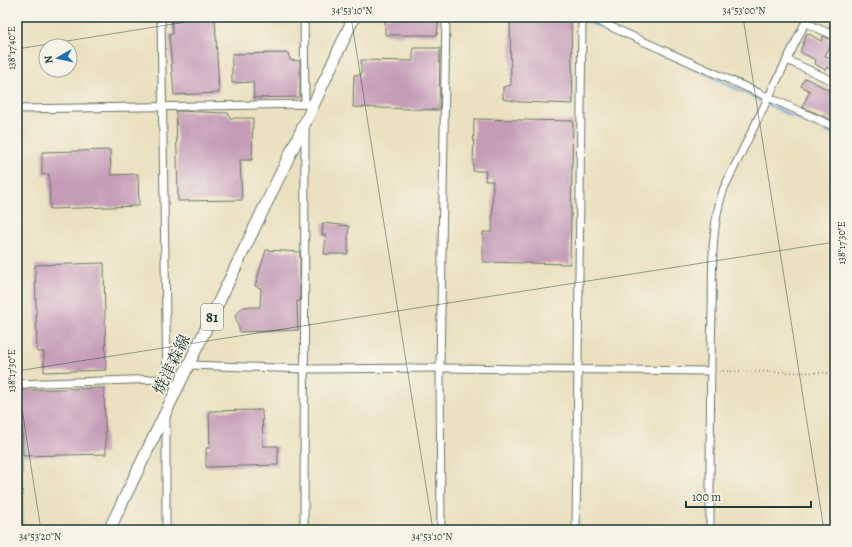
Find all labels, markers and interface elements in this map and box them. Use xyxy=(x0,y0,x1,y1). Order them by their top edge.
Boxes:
text: 34°53'10"N xyxy=(332,4,372,17)
text: 34°53'00"N xyxy=(723,4,765,17)
text: 138°17'40"E xyxy=(5,26,18,70)
north arrow xyxy=(38,38,78,78)
text: N xyxy=(41,54,57,65)
text: 138°17'30"E xyxy=(835,221,848,265)
road number: 81 xyxy=(201,304,223,330)
street label: 焼津森線 xyxy=(148,331,196,398)
text: 138°17'30"E xyxy=(5,349,18,393)
scale bar xyxy=(686,483,811,509)
text: 100 m xyxy=(692,489,721,505)
text: 34°53'20"N xyxy=(19,530,61,543)
text: 34°53'10"N xyxy=(412,530,452,543)

